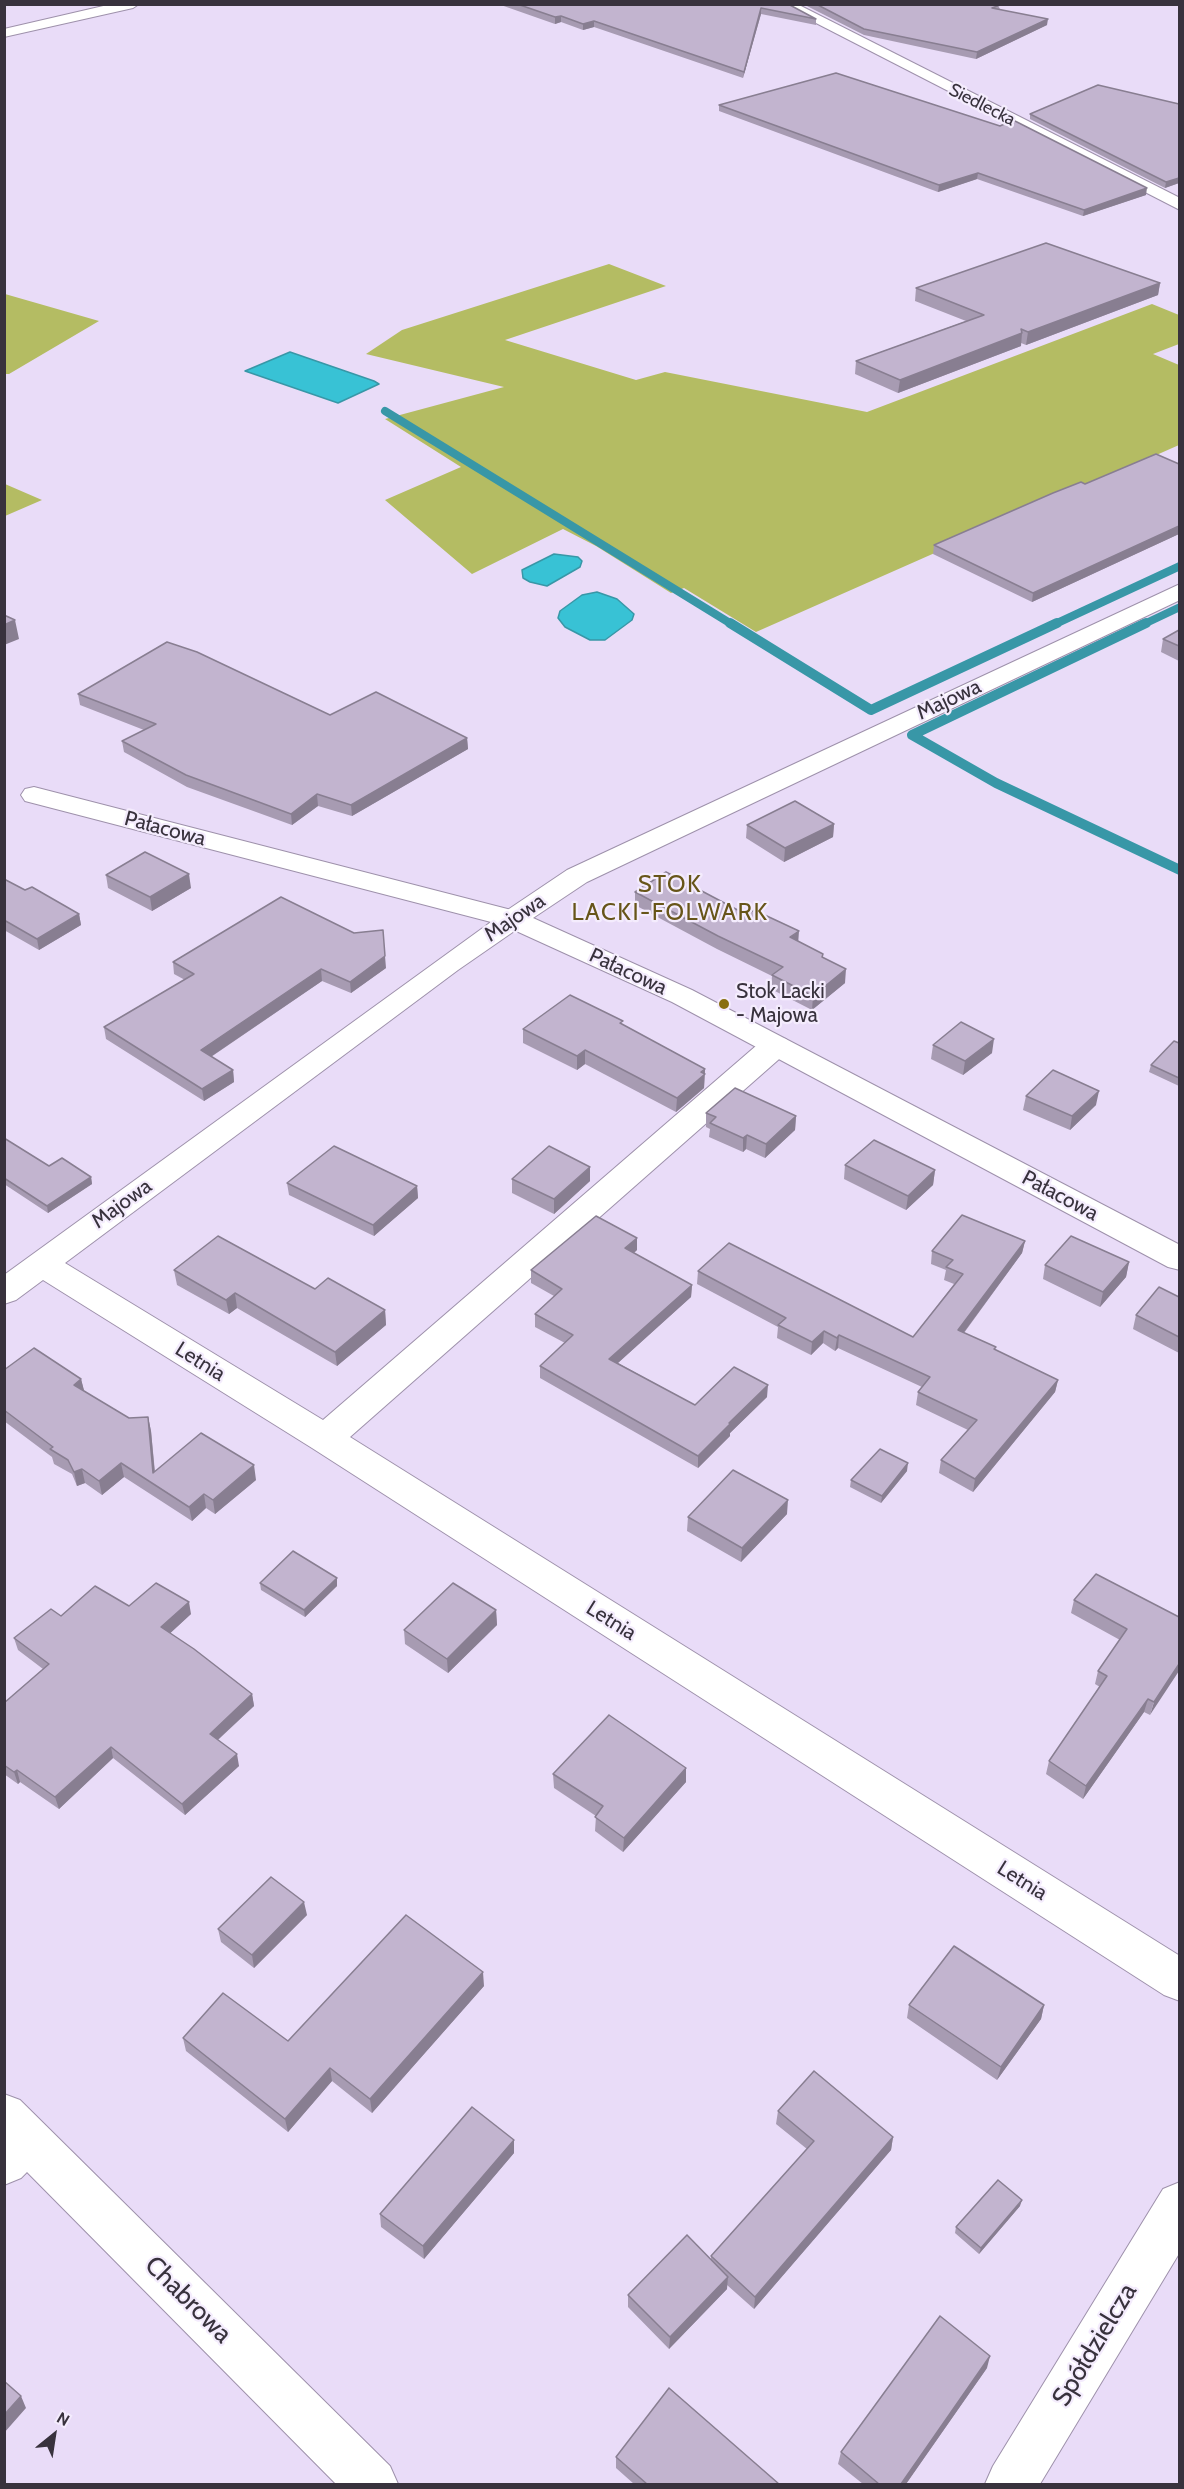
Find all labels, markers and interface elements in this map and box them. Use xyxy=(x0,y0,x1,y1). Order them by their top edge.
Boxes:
street label: Siedlecka xyxy=(945,79,1019,131)
street label: Majowa xyxy=(913,674,985,726)
street label: Pałacowa xyxy=(122,806,208,852)
district label: STOK LACKI-FOLWARK xyxy=(572,871,768,927)
street label: Majowa xyxy=(480,889,550,947)
street label: Pałacowa xyxy=(585,943,671,1001)
place label: Stok Lacki - Majowa xyxy=(736,979,825,1029)
marker: Stok Lacki - Majowa xyxy=(717,997,731,1011)
street label: Pałacowa xyxy=(1017,1165,1103,1227)
street label: Majowa xyxy=(87,1174,157,1234)
street label: Letnia xyxy=(170,1337,230,1387)
street label: Letnia xyxy=(581,1596,641,1646)
street label: Letnia xyxy=(992,1856,1052,1906)
street label: Chabrowa xyxy=(138,2250,238,2350)
street label: Spółdzielcza xyxy=(1046,2278,1144,2412)
north arrow xyxy=(24,2405,84,2465)
text: N xyxy=(54,2408,73,2430)

